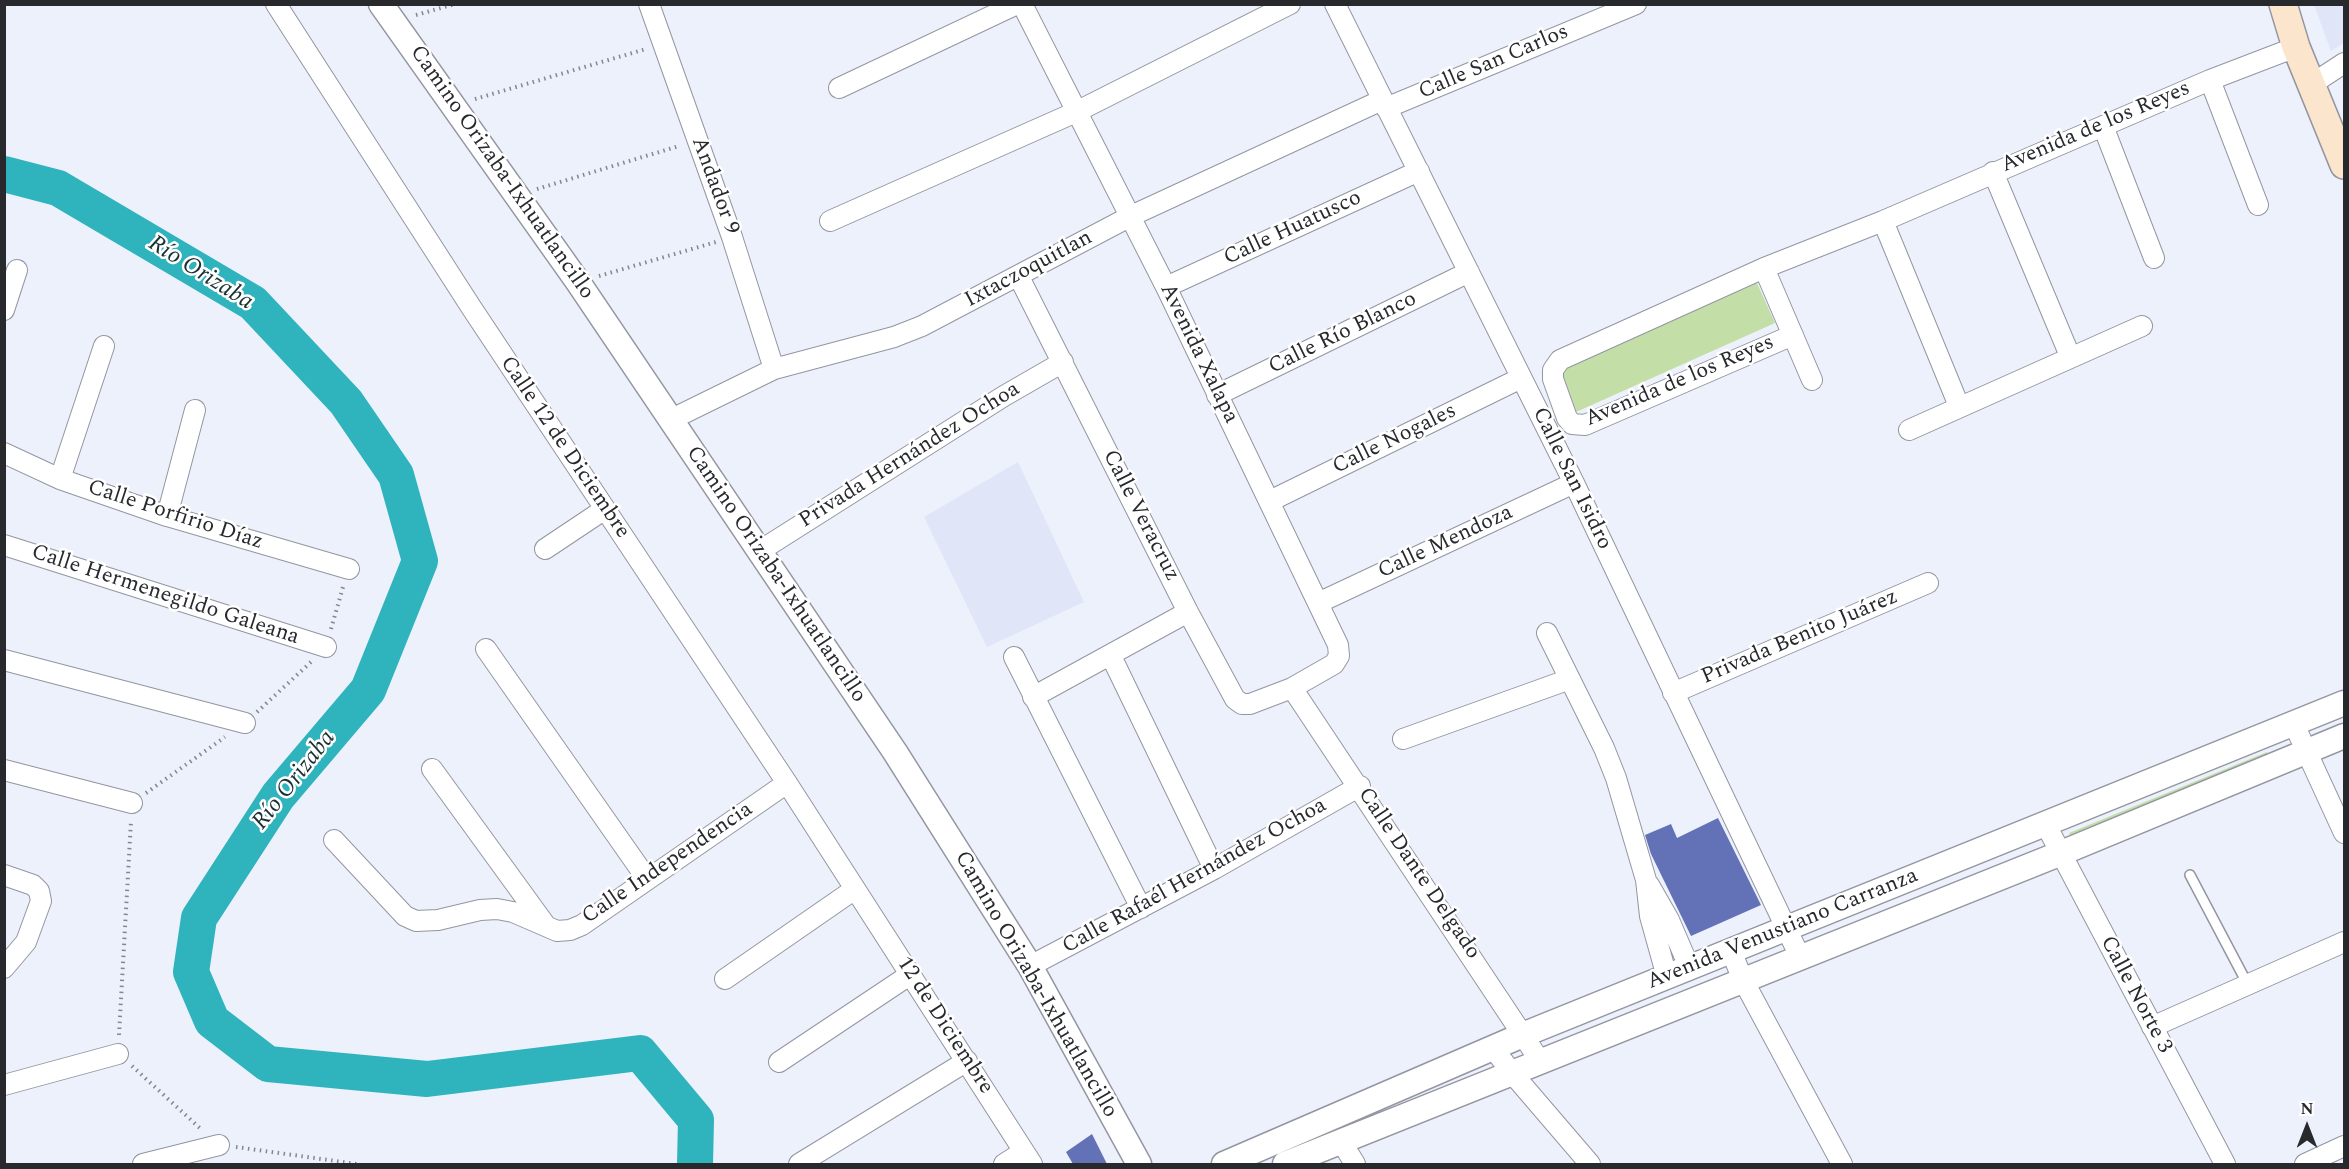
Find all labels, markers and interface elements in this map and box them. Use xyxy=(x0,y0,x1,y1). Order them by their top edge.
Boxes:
street label: Calle San Carlos xyxy=(1415,20,1573,106)
street label: Camino Orizaba-Ixhuatlancillo xyxy=(403,41,599,305)
street label: Avenida de los Reyes xyxy=(1998,76,2194,180)
street label: Andador 9 xyxy=(684,134,744,238)
street label: Calle Huatusco xyxy=(1220,186,1366,272)
street label: Ixtaczoquitlan xyxy=(961,225,1097,315)
water label: Río Orizaba xyxy=(142,230,258,318)
street label: Avenida Xalapa xyxy=(1153,280,1243,428)
street label: Calle Río Blanco xyxy=(1265,287,1421,381)
street label: Avenida de los Reyes xyxy=(1582,330,1778,434)
street label: Calle 12 de Diciembre xyxy=(493,352,635,544)
street label: Privada Hernández Ochoa xyxy=(795,377,1025,535)
street label: Calle Nogales xyxy=(1329,399,1461,481)
street label: Calle San Isidro xyxy=(1525,404,1617,554)
street label: Camino Orizaba-Ixhuatlancillo xyxy=(679,442,871,708)
street label: Calle Veracruz xyxy=(1096,446,1184,586)
street label: Calle Porfirio Díaz xyxy=(84,475,266,557)
street label: Calle Mendoza xyxy=(1374,500,1518,586)
street label: Calle Hermenegildo Galeana xyxy=(28,540,302,652)
street label: Privada Benito Juárez xyxy=(1698,585,1902,691)
water label: Río Orizaba xyxy=(247,725,343,837)
street label: Calle Dante Delgado xyxy=(1351,783,1485,965)
street label: Calle Rafaél Hernández Ochoa xyxy=(1058,793,1332,961)
street label: Calle Independencia xyxy=(578,797,758,931)
street label: Camino Orizaba-Ixhuatlancillo xyxy=(948,847,1122,1123)
street label: Avenida Venustiano Carranza xyxy=(1644,863,1922,997)
street label: Calle Norte 3 xyxy=(2093,932,2177,1058)
street label: 12 de Diciembre xyxy=(890,952,998,1100)
north arrow xyxy=(2277,1097,2337,1157)
text: N xyxy=(2300,1097,2314,1121)

